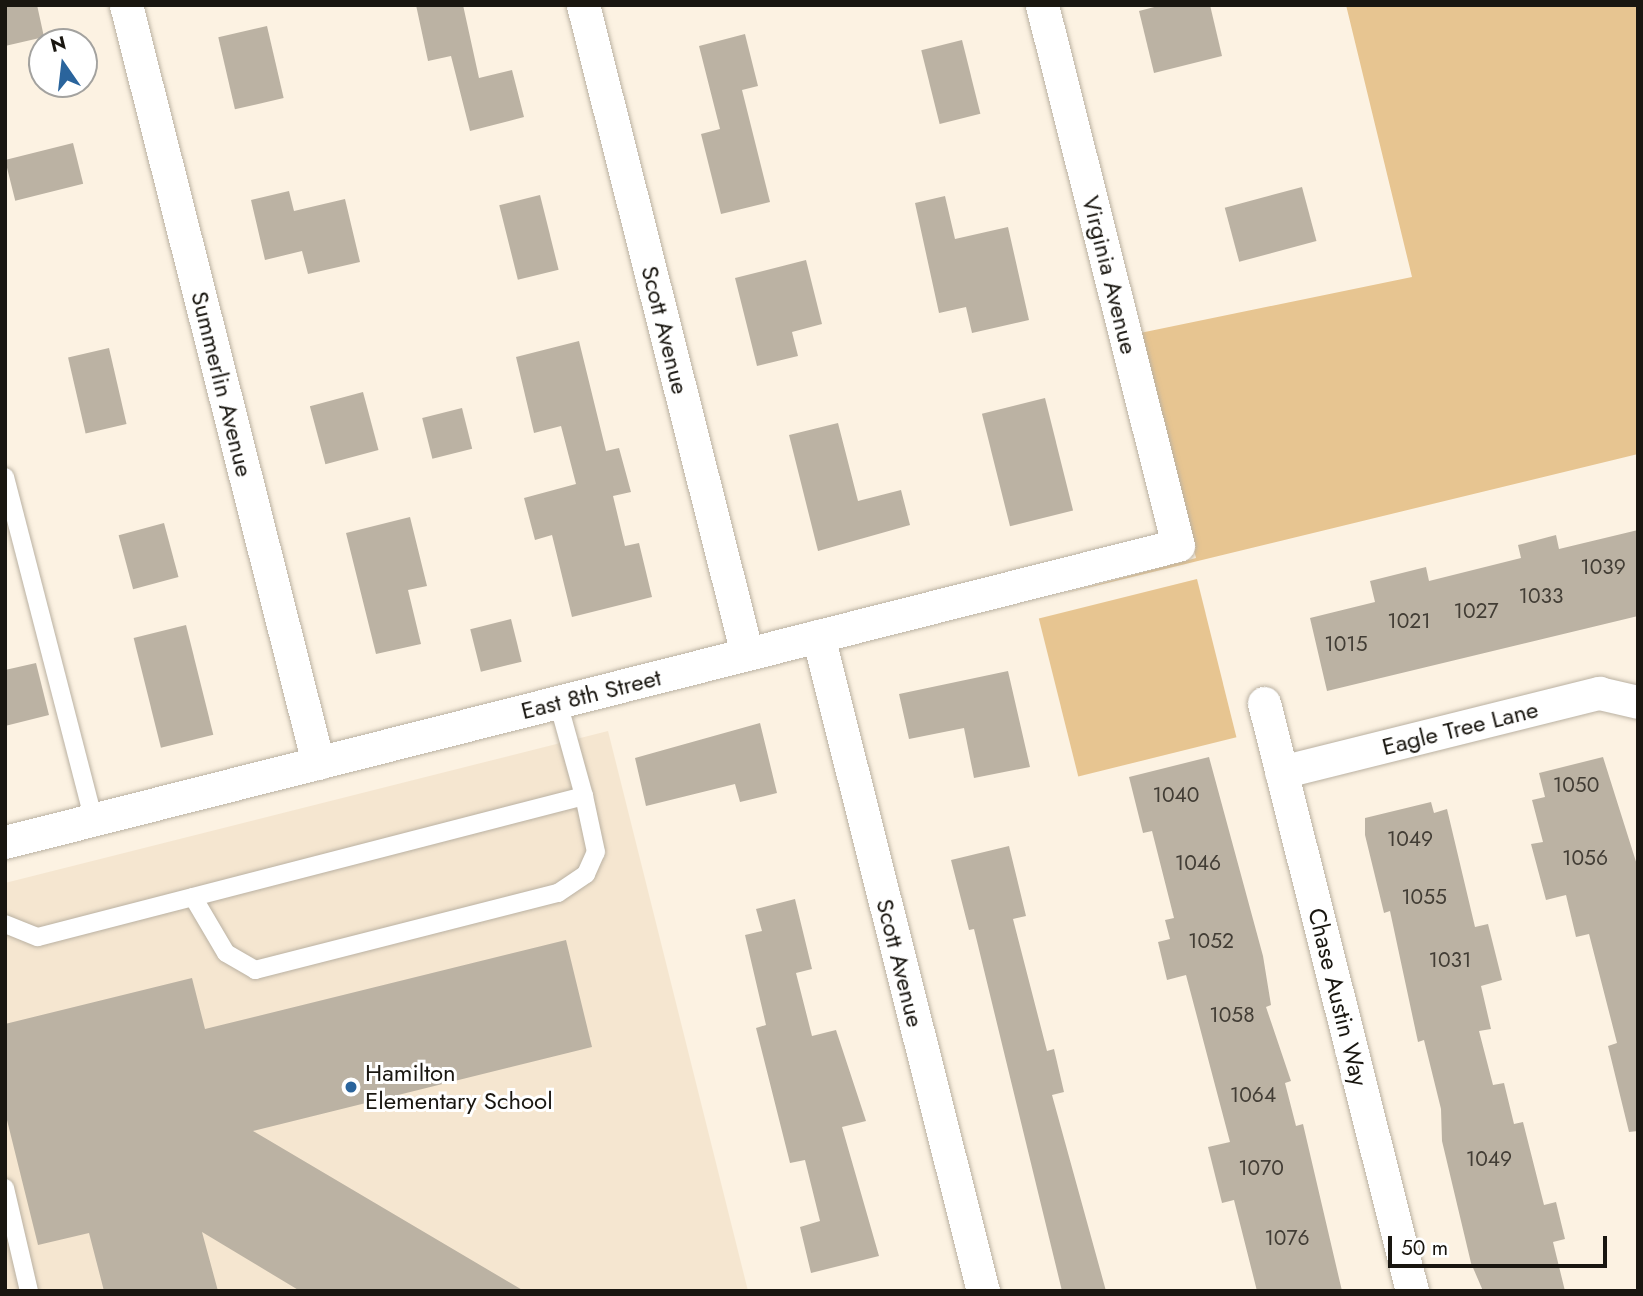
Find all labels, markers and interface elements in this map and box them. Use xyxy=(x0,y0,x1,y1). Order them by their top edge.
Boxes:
north arrow xyxy=(28,28,98,98)
text: N xyxy=(48,29,69,59)
street label: Virginia Avenue xyxy=(1076,193,1144,357)
street label: Scott Avenue xyxy=(635,263,695,397)
street label: Summerlin Avenue xyxy=(185,288,259,480)
house number: 1039 xyxy=(1580,554,1626,580)
house number: 1033 xyxy=(1519,583,1563,609)
house number: 1027 xyxy=(1453,598,1499,624)
house number: 1021 xyxy=(1387,608,1431,634)
house number: 1015 xyxy=(1324,631,1368,657)
street label: East 8th Street xyxy=(518,663,664,725)
street label: Eagle Tree Lane xyxy=(1379,695,1541,761)
house number: 1050 xyxy=(1553,772,1599,798)
house number: 1040 xyxy=(1153,782,1199,808)
house number: 1049 xyxy=(1387,826,1433,852)
house number: 1056 xyxy=(1562,845,1608,871)
house number: 1046 xyxy=(1175,850,1221,876)
house number: 1055 xyxy=(1401,884,1447,910)
street label: Scott Avenue xyxy=(870,896,930,1030)
street label: Chase Austin Way xyxy=(1302,905,1374,1089)
house number: 1052 xyxy=(1188,928,1234,954)
house number: 1031 xyxy=(1429,947,1471,973)
house number: 1058 xyxy=(1209,1002,1255,1028)
place label: Hamilton Elementary School xyxy=(365,1059,553,1115)
marker: Hamilton Elementary School xyxy=(343,1079,359,1095)
house number: 1064 xyxy=(1230,1082,1276,1108)
house number: 1049 xyxy=(1466,1146,1512,1172)
house number: 1070 xyxy=(1238,1155,1284,1181)
scale bar xyxy=(1391,1222,1610,1266)
house number: 1076 xyxy=(1264,1225,1310,1251)
text: 50 m xyxy=(1401,1233,1448,1263)

